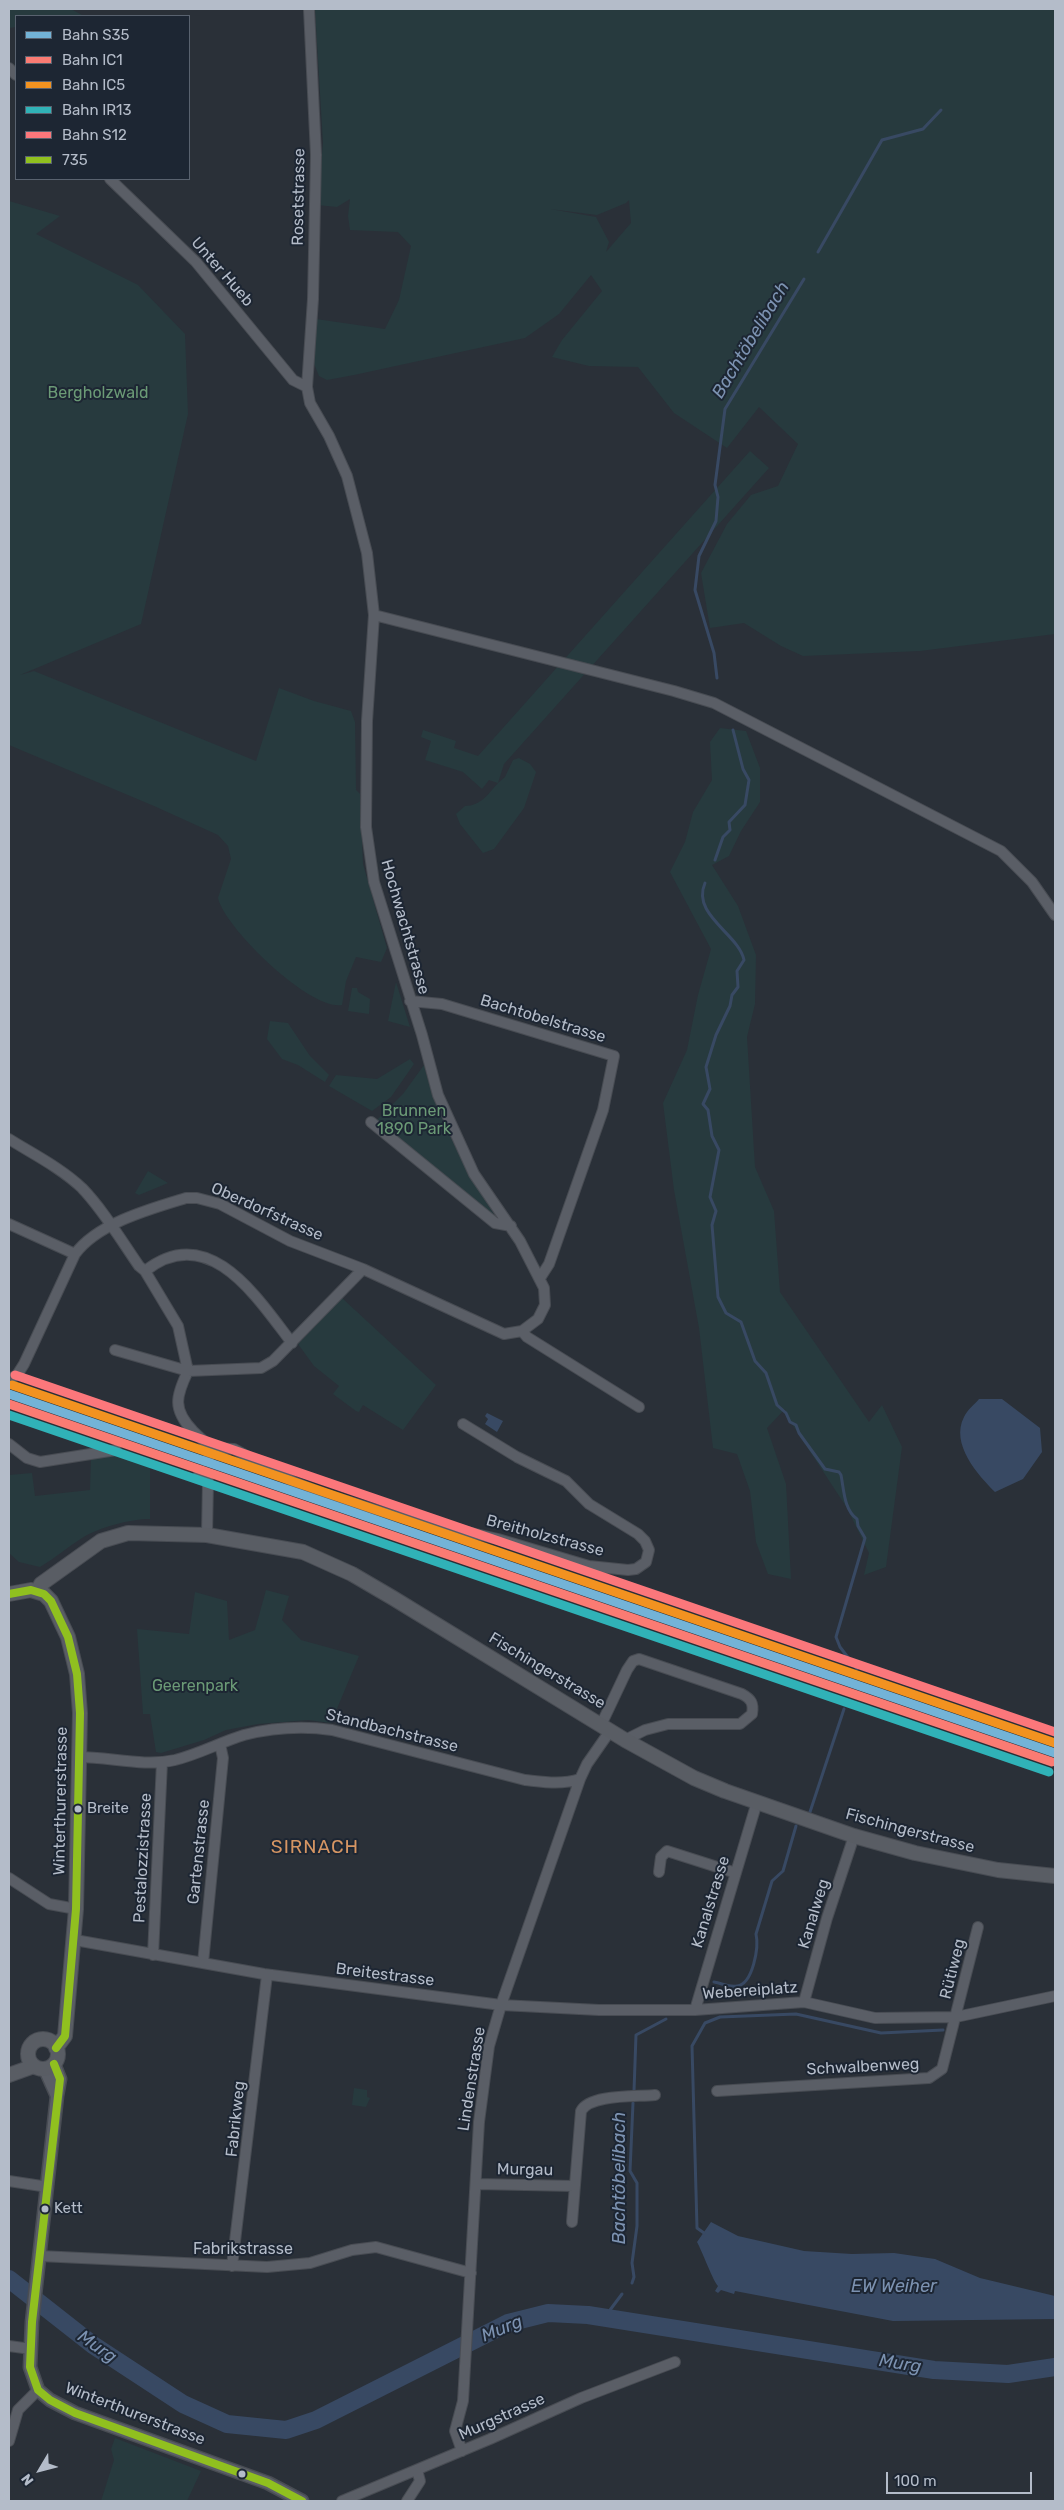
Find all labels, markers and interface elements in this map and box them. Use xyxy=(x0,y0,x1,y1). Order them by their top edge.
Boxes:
legend xyxy=(15,15,190,180)
text: Bahn S35 xyxy=(62,26,129,44)
text: Bahn IC1 xyxy=(62,51,123,69)
text: Bahn IC5 xyxy=(62,76,125,94)
text: Bahn IR13 xyxy=(62,101,132,119)
text: Bahn S12 xyxy=(62,126,127,144)
street label: Rosetstrasse xyxy=(289,148,309,246)
text: 735 xyxy=(62,151,88,169)
street label: Unter Hueb xyxy=(187,233,257,311)
water label: Bachtöbelibach xyxy=(708,278,794,402)
park label: Bergholzwald xyxy=(48,383,148,403)
street label: Hochwachtstrasse xyxy=(377,857,433,997)
street label: Bachtobelstrasse xyxy=(478,991,608,1047)
park label: Brunnen 1890 Park xyxy=(377,1101,451,1139)
street label: Oberdorfstrasse xyxy=(208,1179,326,1245)
street label: Breitholzstrasse xyxy=(484,1511,606,1561)
street label: Fischingerstrasse xyxy=(485,1629,609,1713)
park label: Geerenpark xyxy=(152,1676,238,1696)
street label: Standbachstrasse xyxy=(324,1705,460,1757)
street label: Winterthurerstrasse xyxy=(50,1727,72,1875)
street label: Pestalozzistrasse xyxy=(130,1793,156,1923)
street label: Gartenstrasse xyxy=(184,1799,214,1905)
place label: Breite xyxy=(87,1800,129,1818)
marker: Breite xyxy=(73,1804,83,1814)
street label: Fischingerstrasse xyxy=(843,1805,977,1857)
district label: SIRNACH xyxy=(270,1837,360,1859)
street label: Kanalstrasse xyxy=(688,1854,734,1950)
street label: Kanalweg xyxy=(794,1877,834,1951)
street label: Rütiweg xyxy=(936,1937,970,2001)
street label: Breitestrasse xyxy=(335,1959,435,1991)
street label: Webereiplatz xyxy=(702,1978,798,2004)
street label: Lindenstrasse xyxy=(454,2026,490,2132)
street label: Schwalbenweg xyxy=(806,2054,920,2080)
street label: Fabrikweg xyxy=(222,2080,250,2158)
water label: Bachtöbelibach xyxy=(609,2112,631,2244)
street label: Murgau xyxy=(497,2160,553,2180)
place label: Kett xyxy=(54,2200,83,2218)
marker: Kett xyxy=(40,2204,50,2214)
street label: Fabrikstrasse xyxy=(193,2239,293,2259)
water label: EW Weiher xyxy=(851,2276,937,2298)
water label: Murg xyxy=(478,2311,526,2347)
water label: Murg xyxy=(73,2326,121,2368)
water label: Murg xyxy=(877,2350,923,2378)
street label: Winterthurerstrasse xyxy=(62,2378,208,2450)
street label: Murgstrasse xyxy=(456,2389,548,2445)
north arrow xyxy=(15,2445,65,2495)
scale bar xyxy=(889,2462,1035,2494)
unlabelled marker xyxy=(237,2469,247,2479)
text: N xyxy=(18,2470,37,2488)
text: 100 m xyxy=(894,2472,936,2490)

